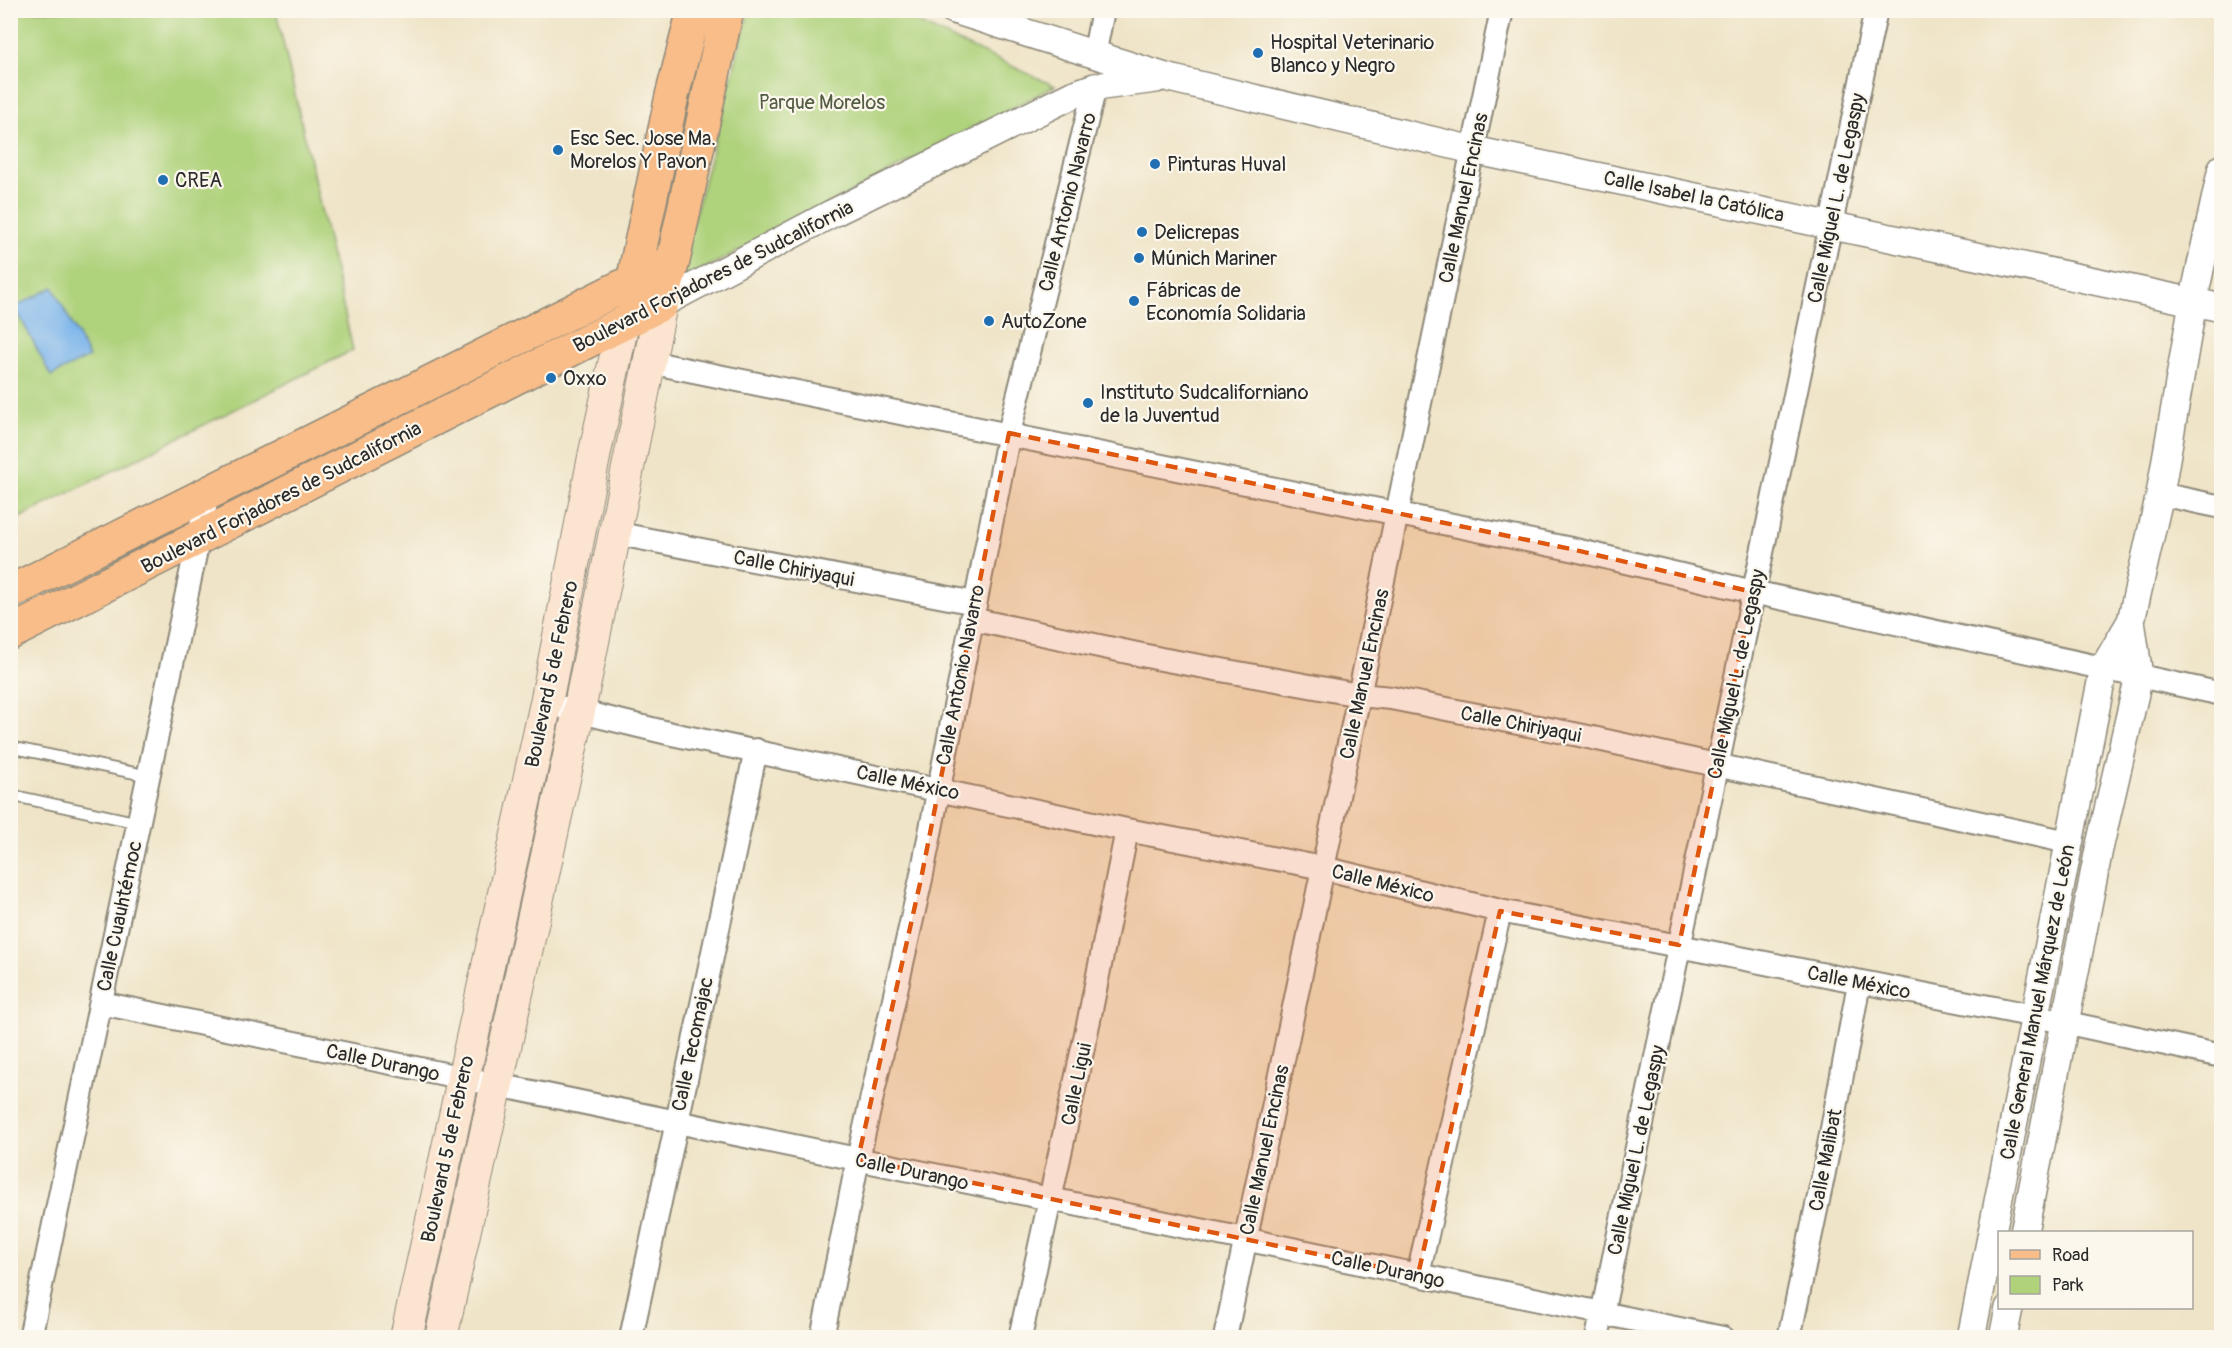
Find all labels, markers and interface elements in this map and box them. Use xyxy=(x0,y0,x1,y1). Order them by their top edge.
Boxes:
place label: Hospital Veterinario Blanco y Negro xyxy=(1270,30,1434,78)
marker: Hospital Veterinario Blanco y Negro xyxy=(1251,46,1265,60)
park label: Parque Morelos xyxy=(759,90,885,115)
street label: Calle Miguel L. de Legaspy xyxy=(1802,90,1871,305)
street label: Calle Antonio Navarro xyxy=(1033,110,1102,294)
street label: Calle Manuel Encinas xyxy=(1433,111,1494,286)
place label: Esc Sec. Jose Ma. Morelos Y Pavon xyxy=(570,126,716,174)
marker: Esc Sec. Jose Ma. Morelos Y Pavon xyxy=(551,143,565,157)
place label: Pinturas Huval xyxy=(1167,152,1286,177)
marker: Pinturas Huval xyxy=(1148,157,1162,171)
street label: Calle Isabel la Católica xyxy=(1601,165,1787,228)
place label: CREA xyxy=(175,168,222,193)
marker: CREA xyxy=(156,173,170,187)
street label: Boulevard Forjadores de Sudcalifornia xyxy=(569,195,858,358)
place label: Delicrepas xyxy=(1154,220,1239,245)
marker: Delicrepas xyxy=(1135,225,1149,239)
place label: Múnich Mariner xyxy=(1151,246,1277,271)
marker: Múnich Mariner xyxy=(1132,251,1146,265)
place label: Fábricas de Economía Solidaria xyxy=(1146,278,1306,326)
marker: Fábricas de Economía Solidaria xyxy=(1127,294,1141,308)
place label: AutoZone xyxy=(1001,309,1087,334)
marker: AutoZone xyxy=(982,314,996,328)
place label: Oxxo xyxy=(563,366,607,391)
marker: Oxxo xyxy=(544,371,558,385)
place label: Instituto Sudcaliforniano de la Juventud xyxy=(1100,380,1309,428)
marker: Instituto Sudcaliforniano de la Juventud xyxy=(1081,396,1095,410)
street label: Boulevard Forjadores de Sudcalifornia xyxy=(137,416,426,579)
street label: Calle Chiriyaqui xyxy=(731,545,856,592)
street label: Calle Miguel L. de Legaspy xyxy=(1702,566,1771,781)
street label: Boulevard 5 de Febrero xyxy=(519,578,584,770)
street label: Calle Antonio Navarro xyxy=(931,582,990,768)
street label: Calle Manuel Encinas xyxy=(1334,587,1395,762)
street label: Calle Chiriyaqui xyxy=(1458,701,1583,748)
street label: Calle México xyxy=(854,759,962,806)
street label: Calle Cuauhtémoc xyxy=(91,838,148,994)
street label: Calle General Manuel Márquez de León xyxy=(1995,842,2080,1162)
street label: Calle México xyxy=(1329,859,1437,908)
street label: Calle México xyxy=(1805,960,1913,1005)
street label: Calle Tecomajac xyxy=(666,975,719,1113)
street label: Calle Durango xyxy=(324,1038,442,1087)
street label: Calle Ligui xyxy=(1056,1040,1097,1128)
street label: Calle Miguel L. de Legaspy xyxy=(1602,1042,1671,1257)
street label: Boulevard 5 de Febrero xyxy=(415,1053,480,1245)
street label: Calle Manuel Encinas xyxy=(1234,1063,1295,1238)
street label: Calle Malibat xyxy=(1803,1106,1848,1214)
street label: Calle Durango xyxy=(853,1147,971,1196)
legend xyxy=(1998,1231,2193,1309)
text: Road xyxy=(2052,1244,2089,1267)
street label: Calle Durango xyxy=(1329,1245,1447,1294)
text: Park xyxy=(2052,1274,2084,1297)

